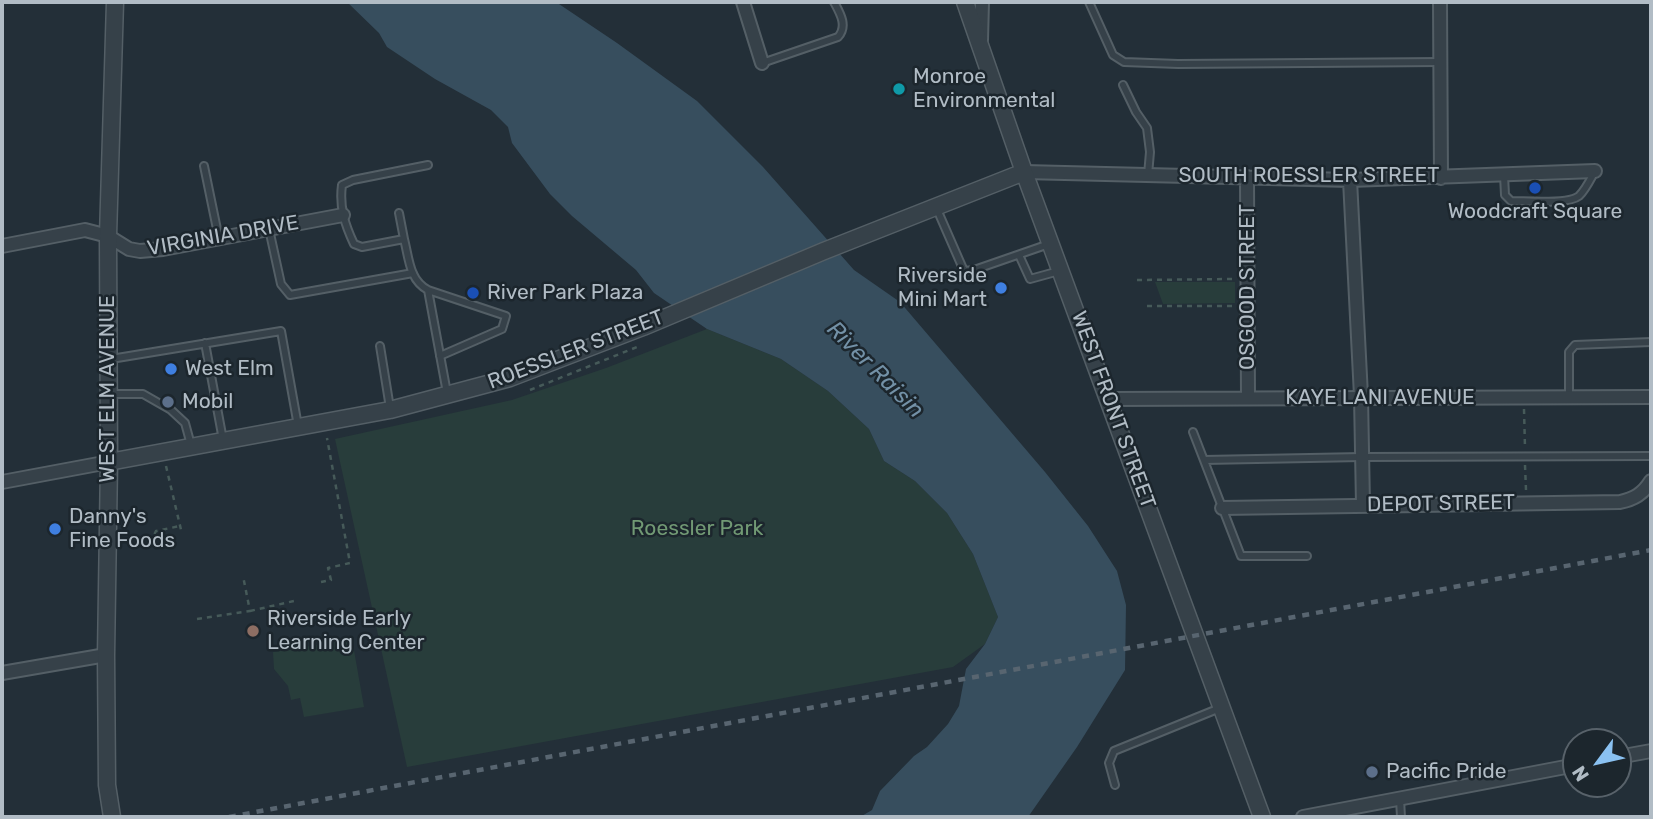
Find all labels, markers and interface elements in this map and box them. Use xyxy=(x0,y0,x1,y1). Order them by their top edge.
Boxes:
place label: Monroe Environmental xyxy=(913,64,1055,114)
marker: Monroe Environmental xyxy=(891,81,907,97)
street label: SOUTH ROESSLER STREET xyxy=(1179,163,1439,189)
marker: Woodcraft Square xyxy=(1527,180,1543,196)
place label: Woodcraft Square xyxy=(1448,199,1622,225)
street label: OSGOOD STREET xyxy=(1235,204,1261,370)
street label: VIRGINIA DRIVE xyxy=(145,210,301,262)
place label: Riverside Mini Mart xyxy=(897,263,987,313)
place label: River Park Plaza xyxy=(487,280,643,306)
marker: Riverside Mini Mart xyxy=(993,280,1009,296)
marker: River Park Plaza xyxy=(465,285,481,301)
street label: WEST ELM AVENUE xyxy=(95,295,121,483)
street label: ROESSLER STREET xyxy=(484,305,668,395)
street label: WEST FRONT STREET xyxy=(1066,308,1160,512)
water label: River Raisin xyxy=(821,316,929,424)
place label: West Elm xyxy=(185,356,274,382)
marker: West Elm xyxy=(163,361,179,377)
street label: KAYE LANI AVENUE xyxy=(1285,385,1475,411)
place label: Mobil xyxy=(182,389,233,415)
marker: Mobil xyxy=(160,394,176,410)
street label: DEPOT STREET xyxy=(1367,490,1515,518)
place label: Danny's Fine Foods xyxy=(69,504,175,554)
park label: Roessler Park xyxy=(631,516,763,542)
marker: Danny's Fine Foods xyxy=(47,521,63,537)
place label: Riverside Early Learning Center xyxy=(267,606,424,656)
marker: Riverside Early Learning Center xyxy=(245,623,261,639)
north arrow xyxy=(1562,728,1632,798)
place label: Pacific Pride xyxy=(1386,759,1507,785)
text: N xyxy=(1567,762,1594,786)
marker: Pacific Pride xyxy=(1364,764,1380,780)

